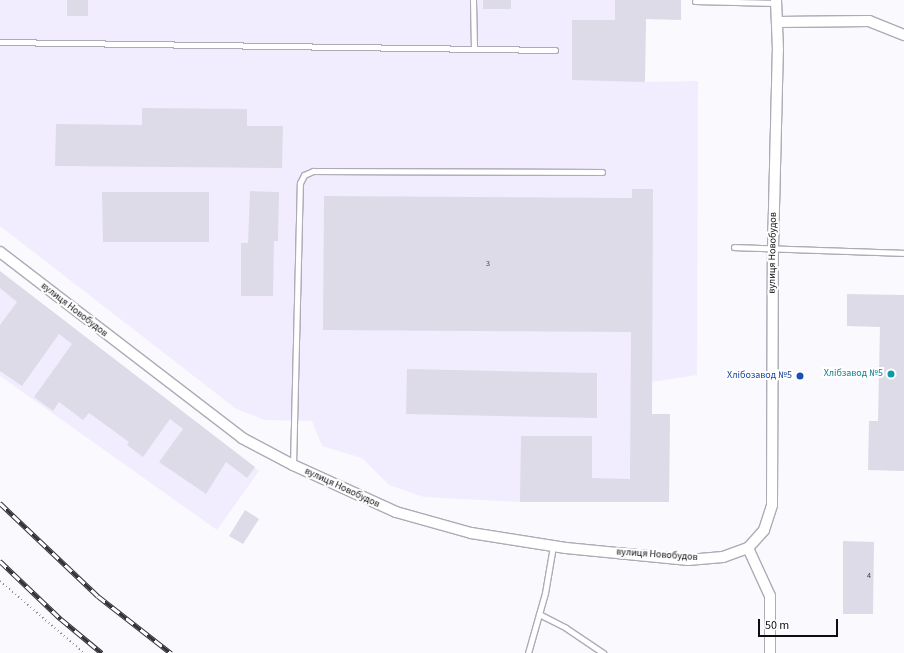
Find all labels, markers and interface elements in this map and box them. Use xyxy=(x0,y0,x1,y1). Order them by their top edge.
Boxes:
street label: вулиця Новобудов xyxy=(766,212,780,294)
house number: 3 xyxy=(486,259,490,269)
street label: вулиця Новобудов xyxy=(38,280,110,340)
place label: Хлібзавод №5 xyxy=(824,368,883,380)
marker: Хлібзавод №5 xyxy=(886,369,896,379)
place label: Хлібозавод №5 xyxy=(727,370,792,382)
marker: Хлібозавод №5 xyxy=(795,371,805,381)
street label: вулиця Новобудов xyxy=(303,465,381,511)
street label: вулиця Новобудов xyxy=(616,546,698,564)
house number: 4 xyxy=(867,571,871,581)
scale bar xyxy=(760,611,840,637)
text: 50 m xyxy=(765,617,789,634)

